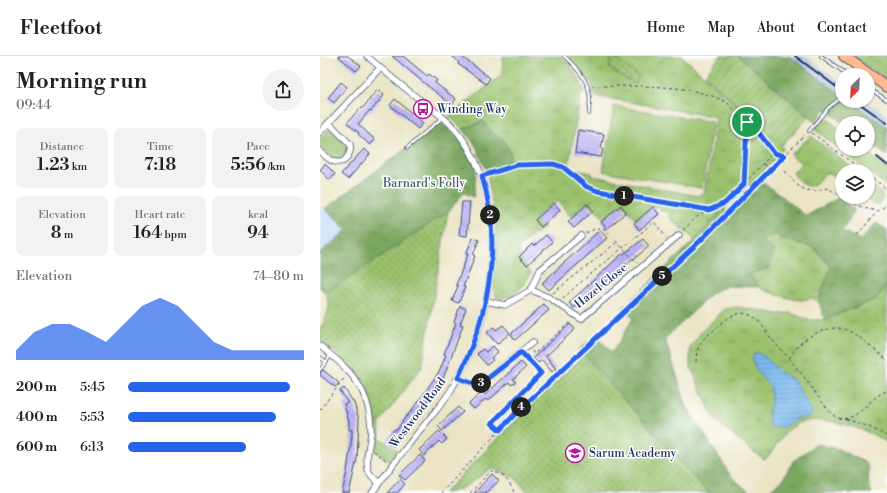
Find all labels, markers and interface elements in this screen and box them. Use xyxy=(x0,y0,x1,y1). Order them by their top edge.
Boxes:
text: Fleetfoot xyxy=(20,16,102,40)
text: Home xyxy=(647,19,685,37)
text: Map xyxy=(707,19,735,37)
text: About xyxy=(757,19,795,37)
text: Contact xyxy=(817,19,867,37)
text: Morning run xyxy=(16,68,147,95)
north arrow xyxy=(835,68,875,108)
map controls xyxy=(835,68,875,204)
button: share xyxy=(262,69,304,111)
text: 09:44 xyxy=(16,97,51,113)
bus stop icon: Winding Way xyxy=(412,98,434,120)
place label: Winding Way xyxy=(436,102,507,117)
pin xyxy=(730,105,764,139)
icon: arrive xyxy=(736,111,758,133)
button: locate xyxy=(835,116,875,156)
text: Distance xyxy=(40,140,84,154)
text: Time xyxy=(147,140,173,154)
text: Pace xyxy=(246,140,270,154)
text: 1.23 xyxy=(37,154,70,176)
text: 7:18 xyxy=(144,154,176,176)
text: 5:56 xyxy=(231,154,266,176)
text: km xyxy=(70,160,87,174)
text: /km xyxy=(266,160,286,174)
button: layers xyxy=(835,164,875,204)
park label: Barnard's Folly xyxy=(382,176,465,191)
pin: 1 xyxy=(614,186,634,206)
text: 1 xyxy=(621,189,627,203)
pin: 2 xyxy=(480,205,500,225)
text: Elevation xyxy=(38,208,86,222)
text: Heart rate xyxy=(135,208,185,222)
text: kcal xyxy=(248,208,268,222)
text: 2 xyxy=(487,208,493,222)
text: 8 xyxy=(51,222,61,244)
text: 164 xyxy=(133,222,162,244)
text: 94 xyxy=(247,222,269,244)
text: m xyxy=(61,228,73,242)
text: bpm xyxy=(162,228,187,242)
street label: Hazel Close xyxy=(572,260,630,312)
pin: 5 xyxy=(652,266,672,286)
text: Elevation xyxy=(16,268,72,284)
text: 74–80 m xyxy=(253,268,304,284)
text: 5 xyxy=(659,269,665,283)
pin: 3 xyxy=(471,373,491,393)
street label: Westwood Road xyxy=(386,375,450,452)
text: 3 xyxy=(478,376,484,390)
text: 200 m xyxy=(16,379,57,395)
text: 5:45 xyxy=(80,379,105,395)
pin: 4 xyxy=(511,397,531,417)
text: 4 xyxy=(517,400,525,414)
text: 400 m xyxy=(16,409,58,425)
text: 5:53 xyxy=(80,409,104,425)
text: 600 m xyxy=(16,439,57,455)
text: 6:13 xyxy=(80,439,104,455)
school or university icon: Sarum Academy xyxy=(564,442,586,464)
place label: Sarum Academy xyxy=(589,446,677,461)

